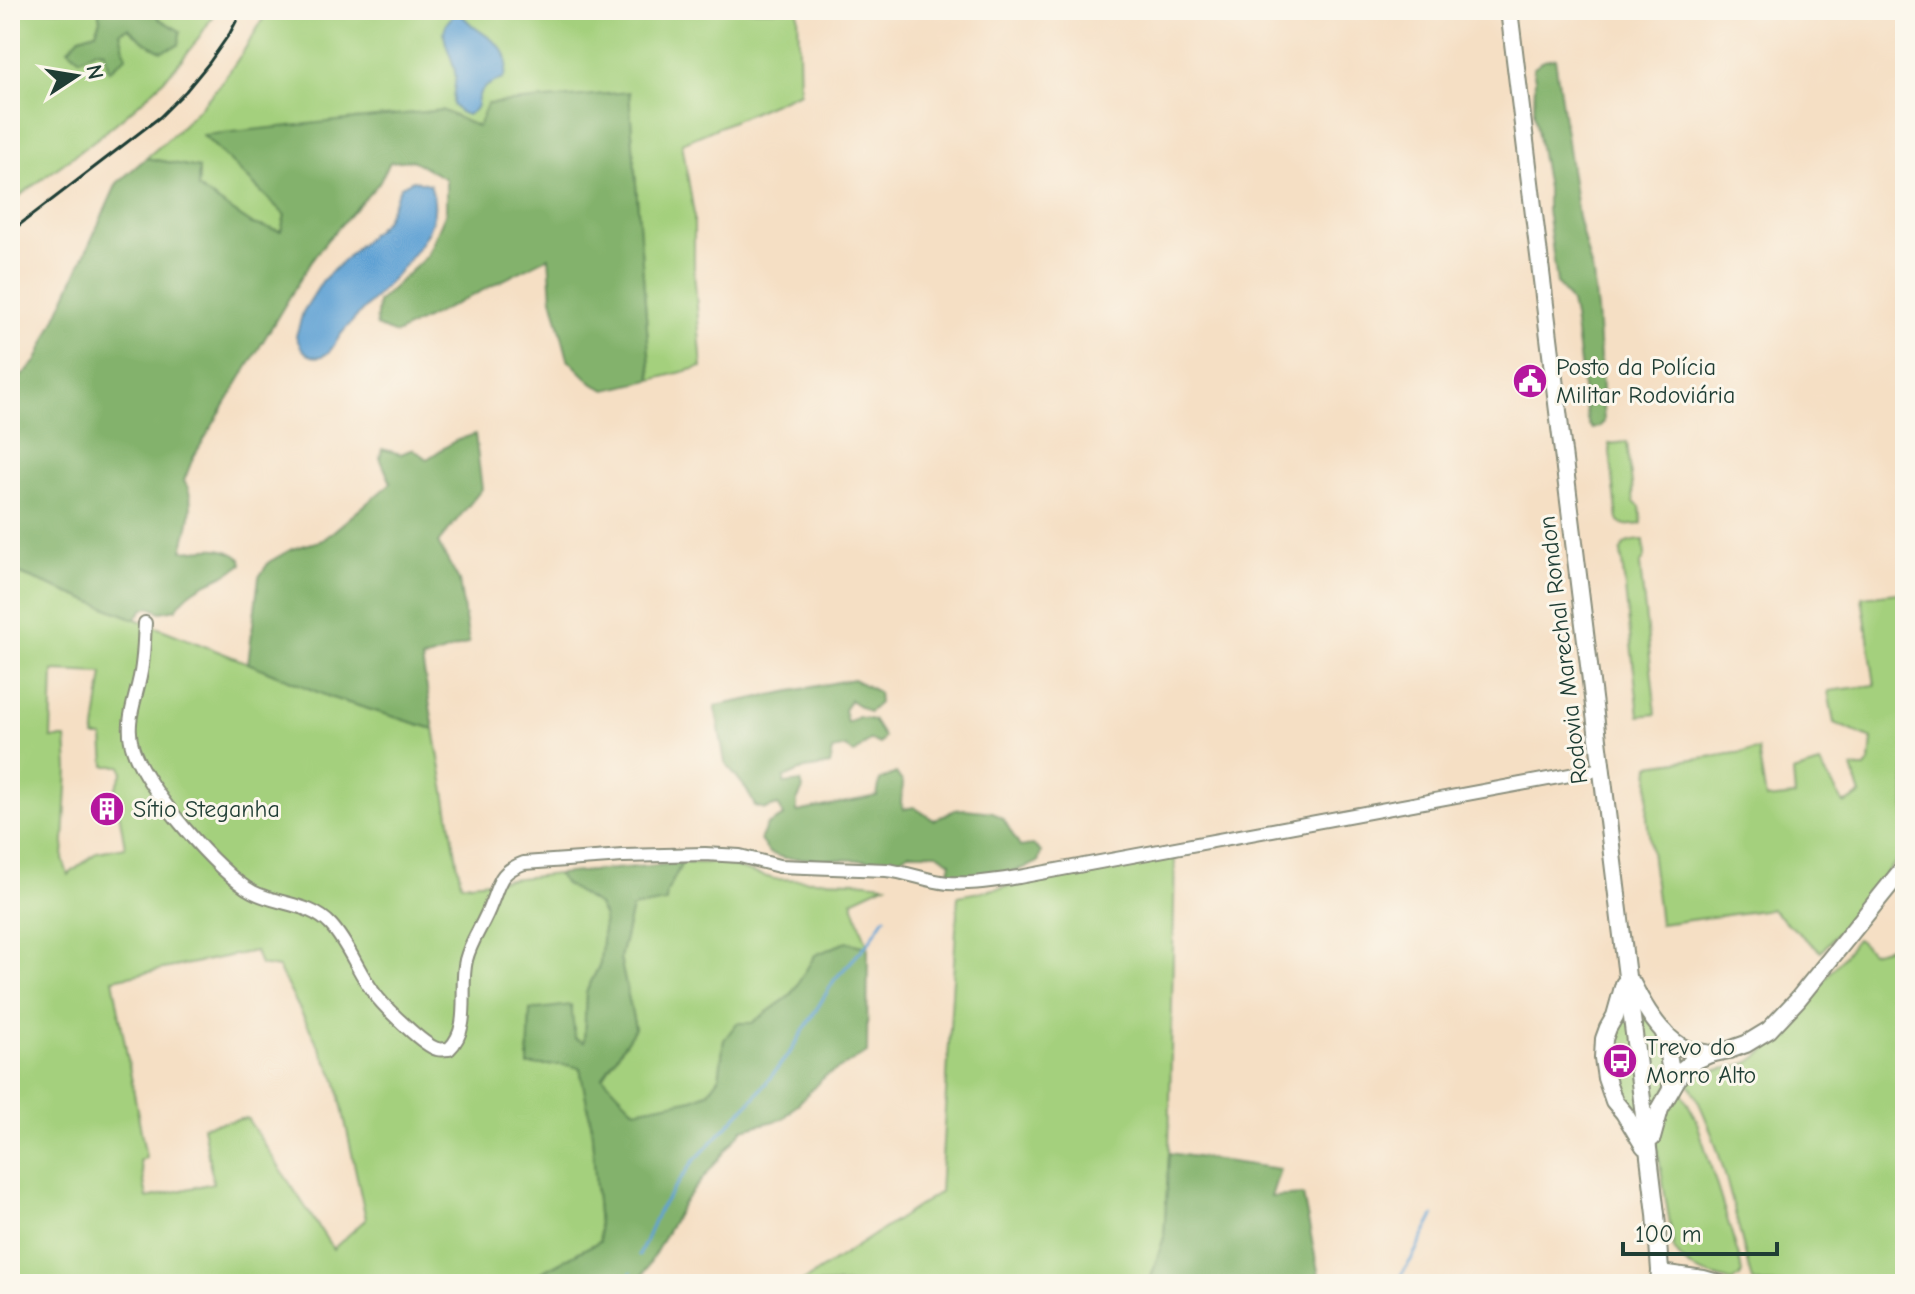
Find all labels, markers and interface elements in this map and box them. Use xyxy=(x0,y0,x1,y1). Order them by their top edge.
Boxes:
north arrow xyxy=(36,36,116,116)
text: N xyxy=(80,62,109,82)
place label: Posto da Polícia Militar Rodoviária xyxy=(1556,353,1735,409)
public building icon: Posto da Polícia Militar Rodoviária xyxy=(1511,362,1549,400)
street label: Rodovia Marechal Rondon xyxy=(1533,514,1593,786)
building icon: Sítio Steganha xyxy=(88,790,126,828)
place label: Sítio Steganha xyxy=(133,795,280,823)
place label: Trevo do Morro Alto xyxy=(1646,1033,1756,1089)
bus stop icon: Trevo do Morro Alto xyxy=(1601,1042,1639,1080)
scale bar xyxy=(1623,1206,1777,1256)
text: 100 m xyxy=(1635,1220,1702,1248)

